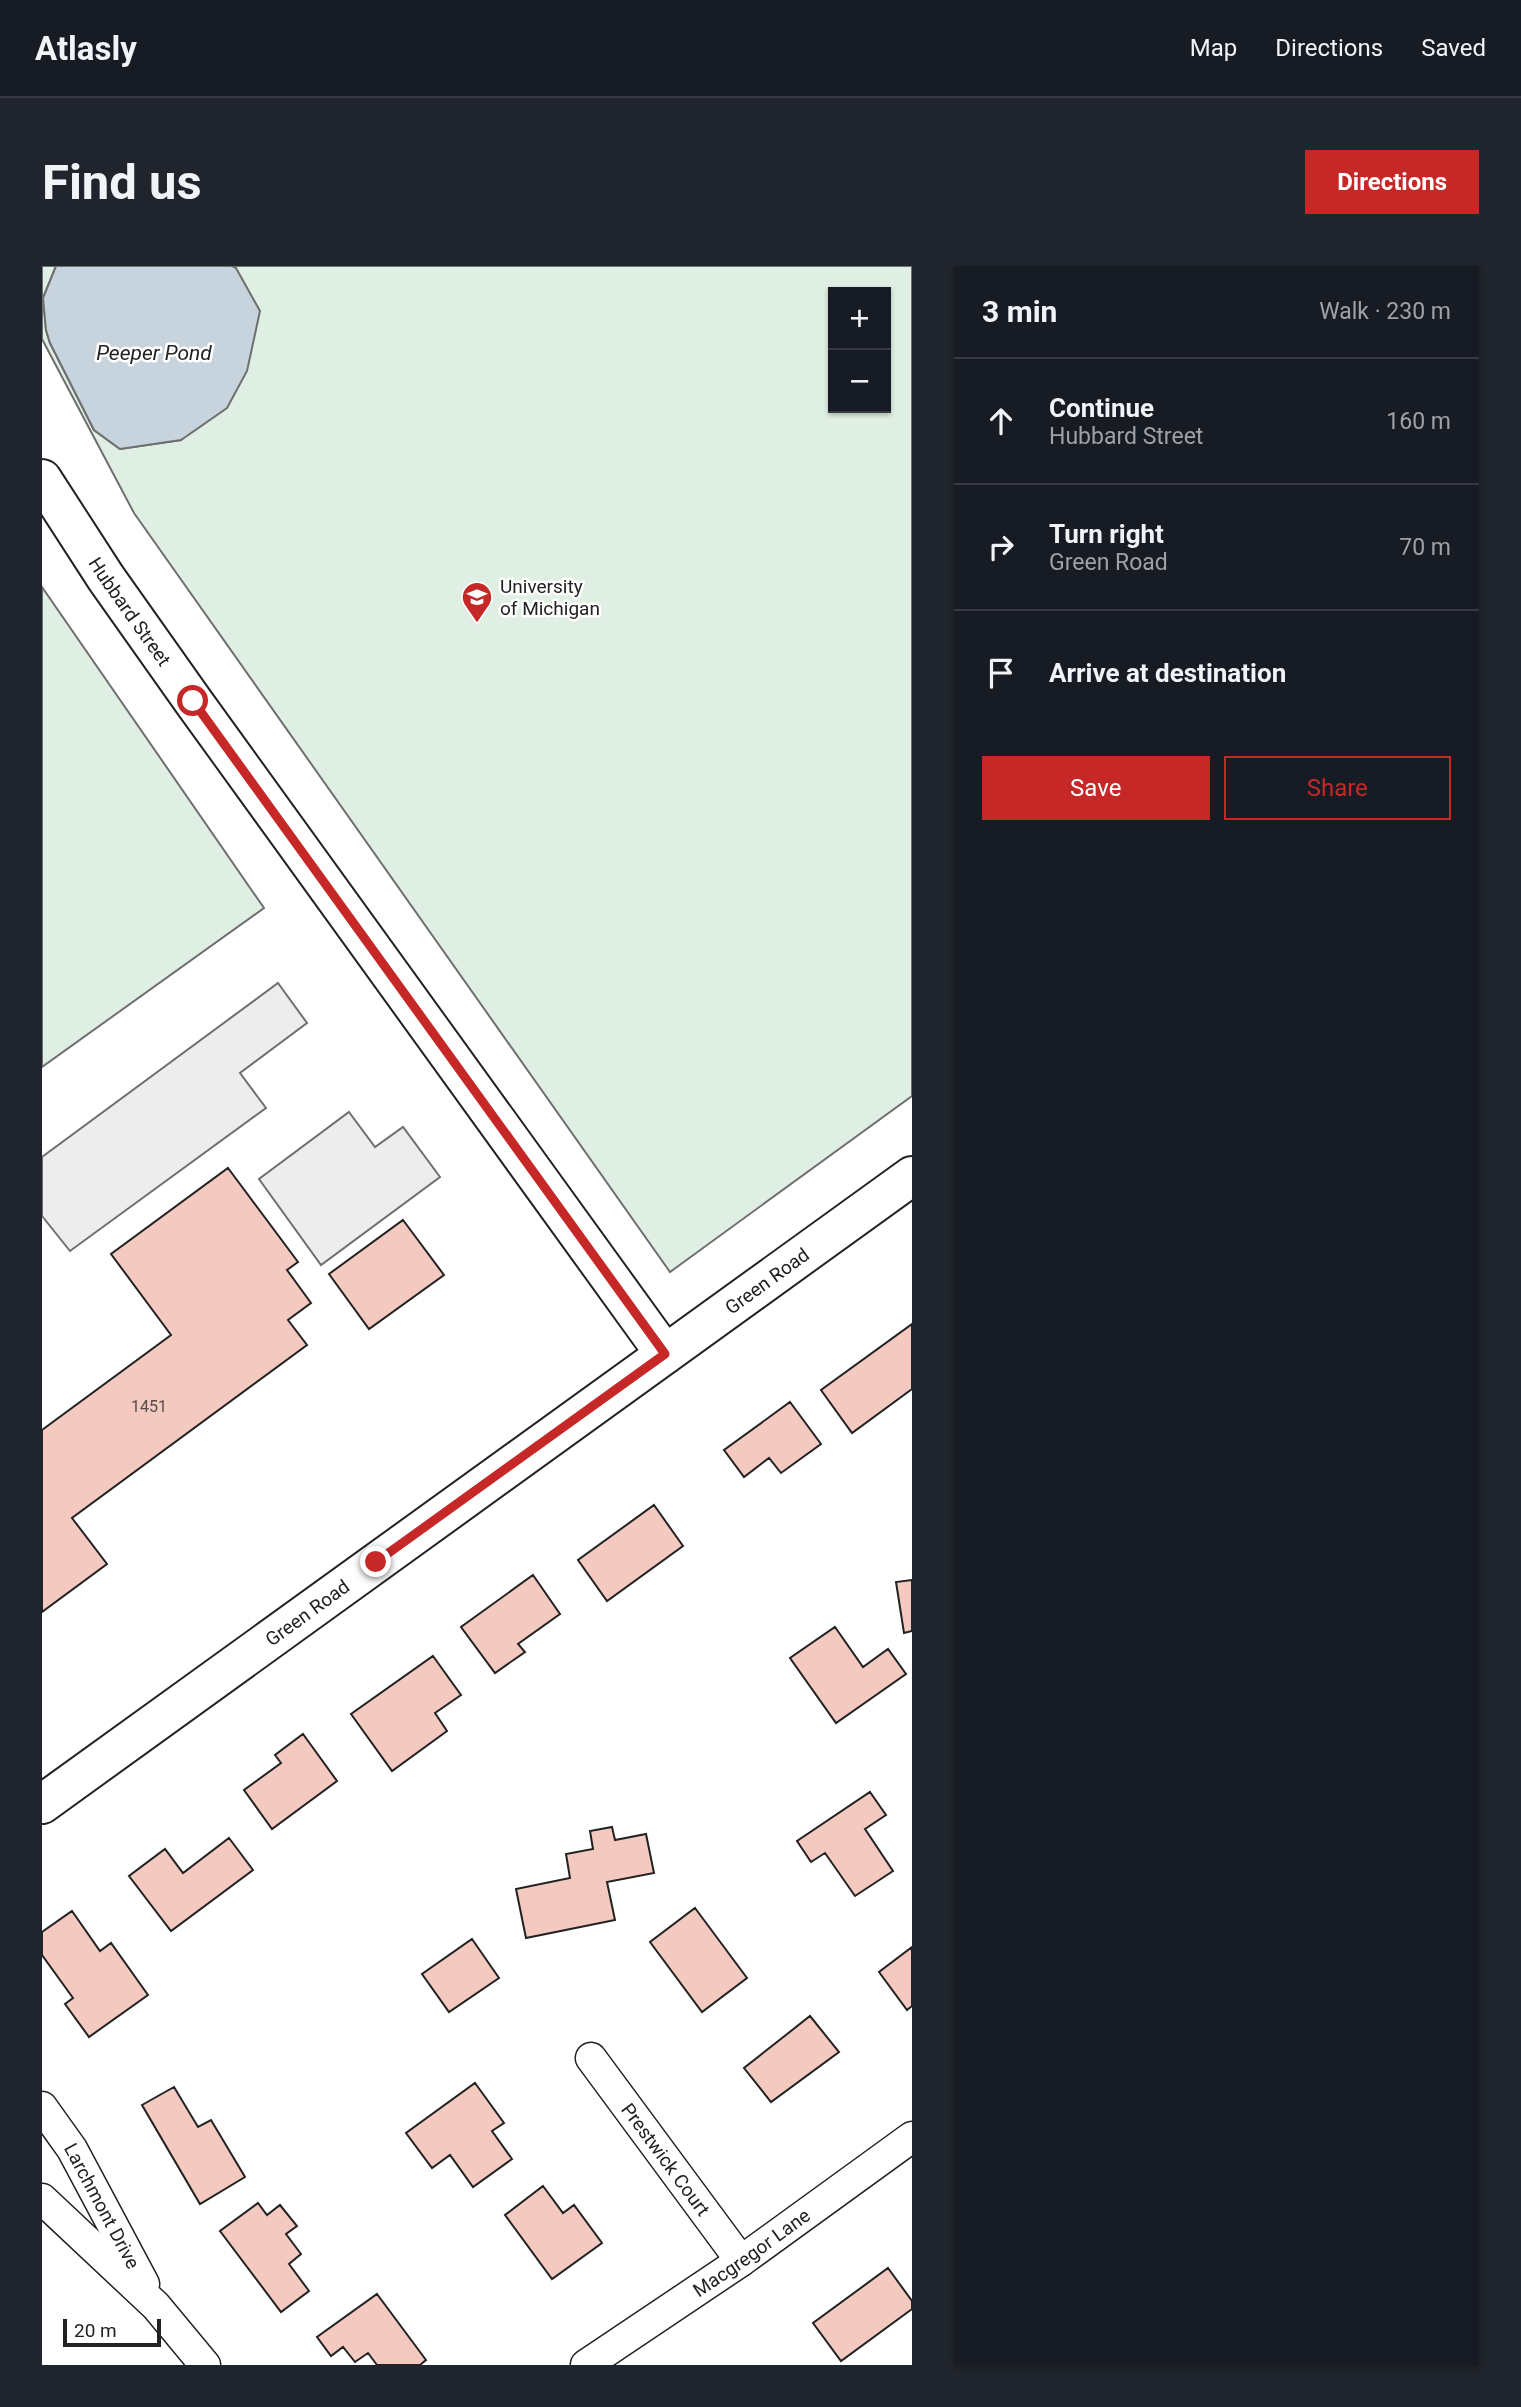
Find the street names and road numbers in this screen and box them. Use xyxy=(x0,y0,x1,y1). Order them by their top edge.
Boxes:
street label: Hubbard Street xyxy=(84,553,176,671)
street label: Green Road xyxy=(721,1243,814,1319)
street label: Green Road xyxy=(261,1575,354,1651)
street label: Prestwick Court xyxy=(616,2099,715,2221)
street label: Larchmont Drive xyxy=(59,2139,145,2273)
street label: Macgregor Lane xyxy=(689,2204,815,2302)

